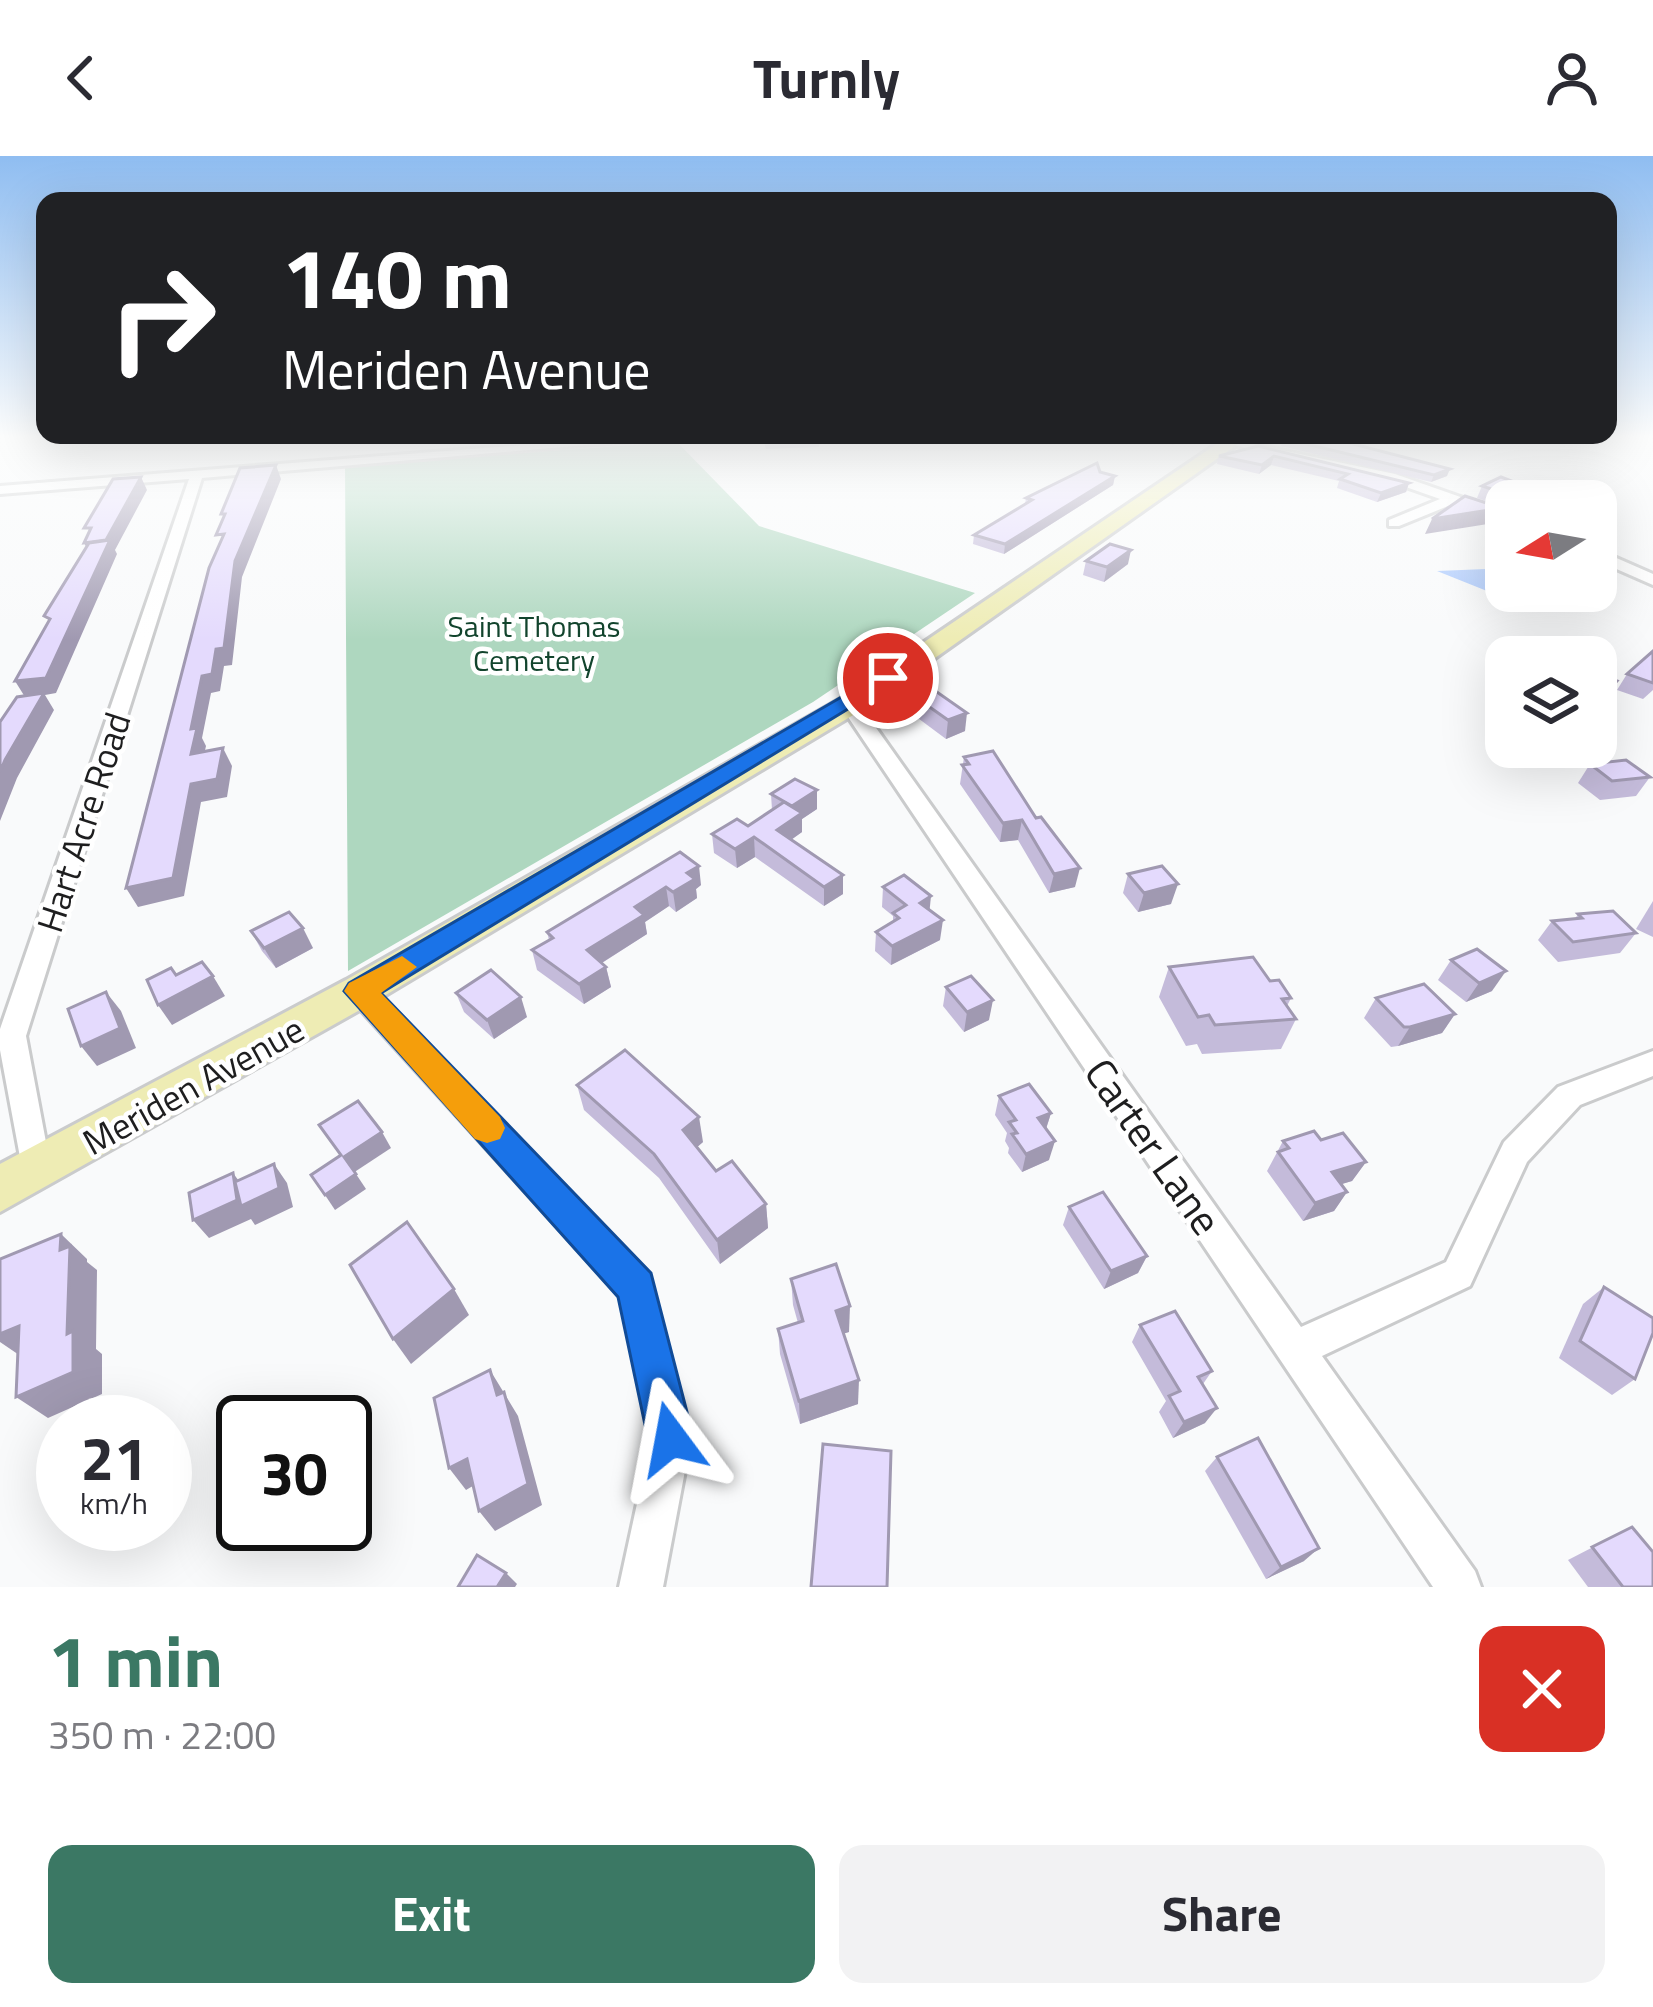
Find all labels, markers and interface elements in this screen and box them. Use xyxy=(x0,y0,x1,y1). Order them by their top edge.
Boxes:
text: Turnly xyxy=(753,37,900,119)
icon: back xyxy=(48,45,114,111)
icon: person xyxy=(1539,45,1605,111)
text: 140 m xyxy=(282,213,512,341)
icon: right xyxy=(84,240,240,396)
text: Meriden Avenue xyxy=(282,328,651,410)
north arrow xyxy=(1485,480,1617,612)
map controls xyxy=(1485,480,1617,768)
park label: Saint Thomas Cemetery xyxy=(448,603,620,683)
pin xyxy=(837,627,939,729)
button: layers xyxy=(1485,636,1617,768)
icon: arrive xyxy=(855,645,921,711)
street label: Hart Acre Road xyxy=(22,705,144,939)
street label: Meriden Avenue xyxy=(72,1001,314,1169)
street label: Carter Lane xyxy=(1070,1044,1238,1248)
position arrow xyxy=(608,1376,734,1502)
speed limit sign: 30 xyxy=(216,1395,372,1551)
text: 21 xyxy=(80,1412,148,1503)
text: km/h xyxy=(80,1480,148,1526)
text: 1 min xyxy=(48,1605,223,1715)
button: close xyxy=(1479,1626,1605,1752)
text: 350 m · 22:00 xyxy=(48,1705,276,1764)
button: Exit xyxy=(48,1845,815,1983)
button: Share xyxy=(839,1845,1605,1983)

